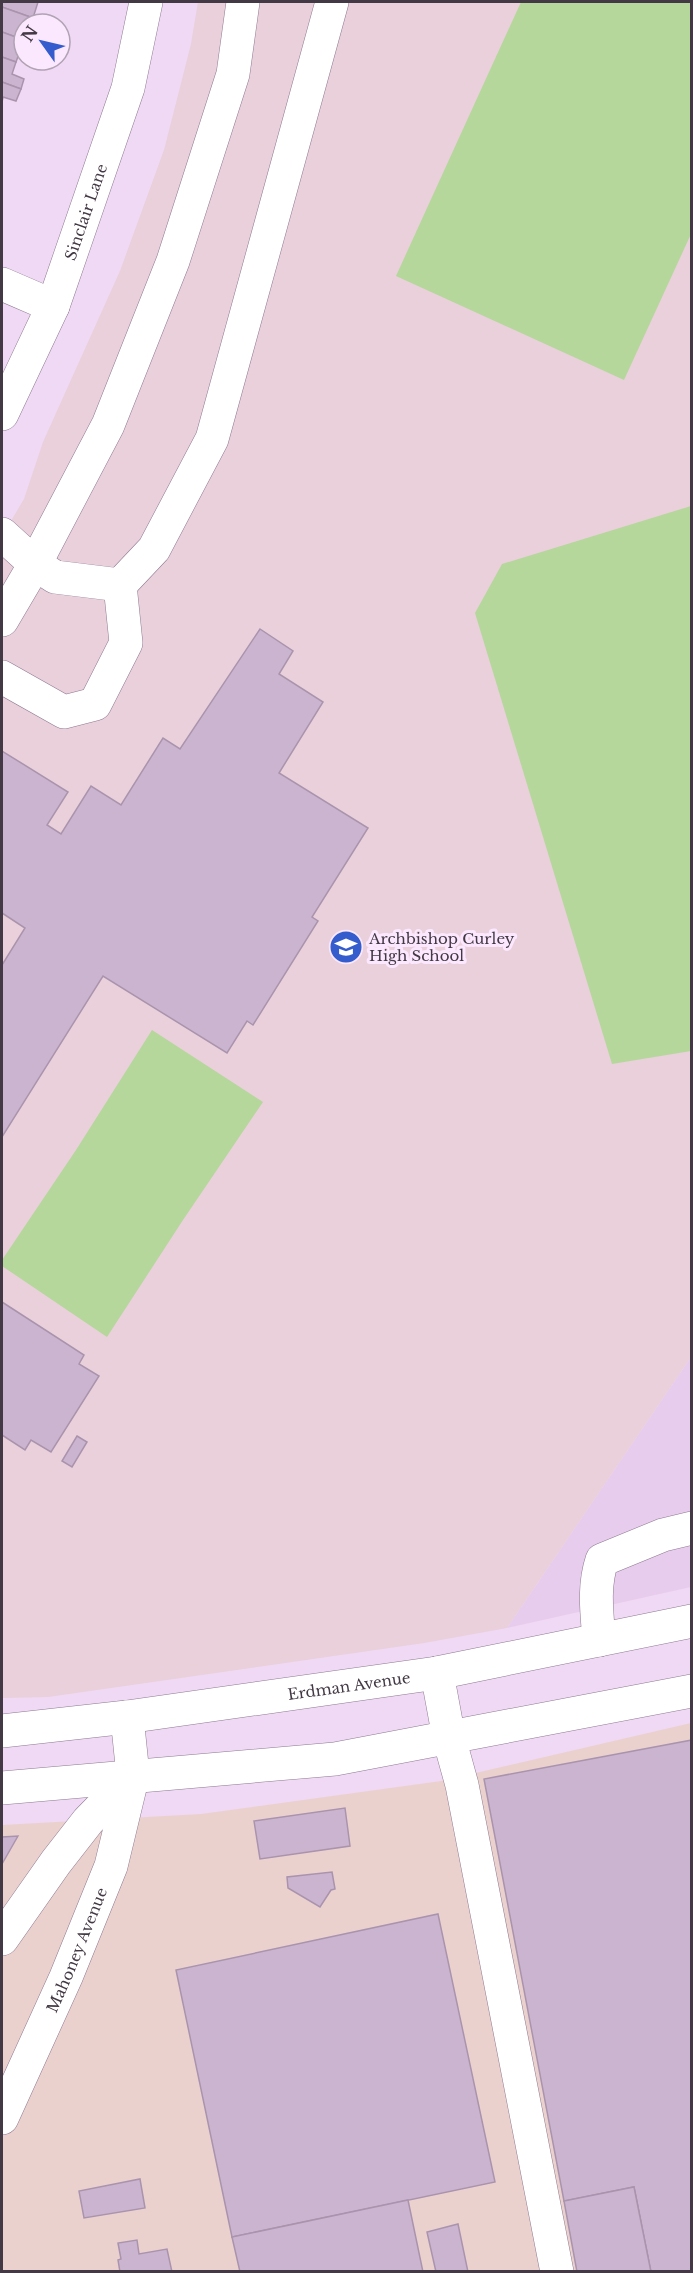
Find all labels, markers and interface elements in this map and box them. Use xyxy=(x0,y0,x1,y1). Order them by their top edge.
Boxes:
north arrow xyxy=(12,12,72,72)
text: N xyxy=(17,22,42,45)
street label: Sinclair Lane xyxy=(60,161,111,263)
school or university icon: Archbishop Curley High School xyxy=(328,929,364,965)
place label: Archbishop Curley High School xyxy=(368,929,515,965)
street label: Erdman Avenue xyxy=(286,1667,412,1704)
street label: Mahoney Avenue xyxy=(42,1885,111,2015)

